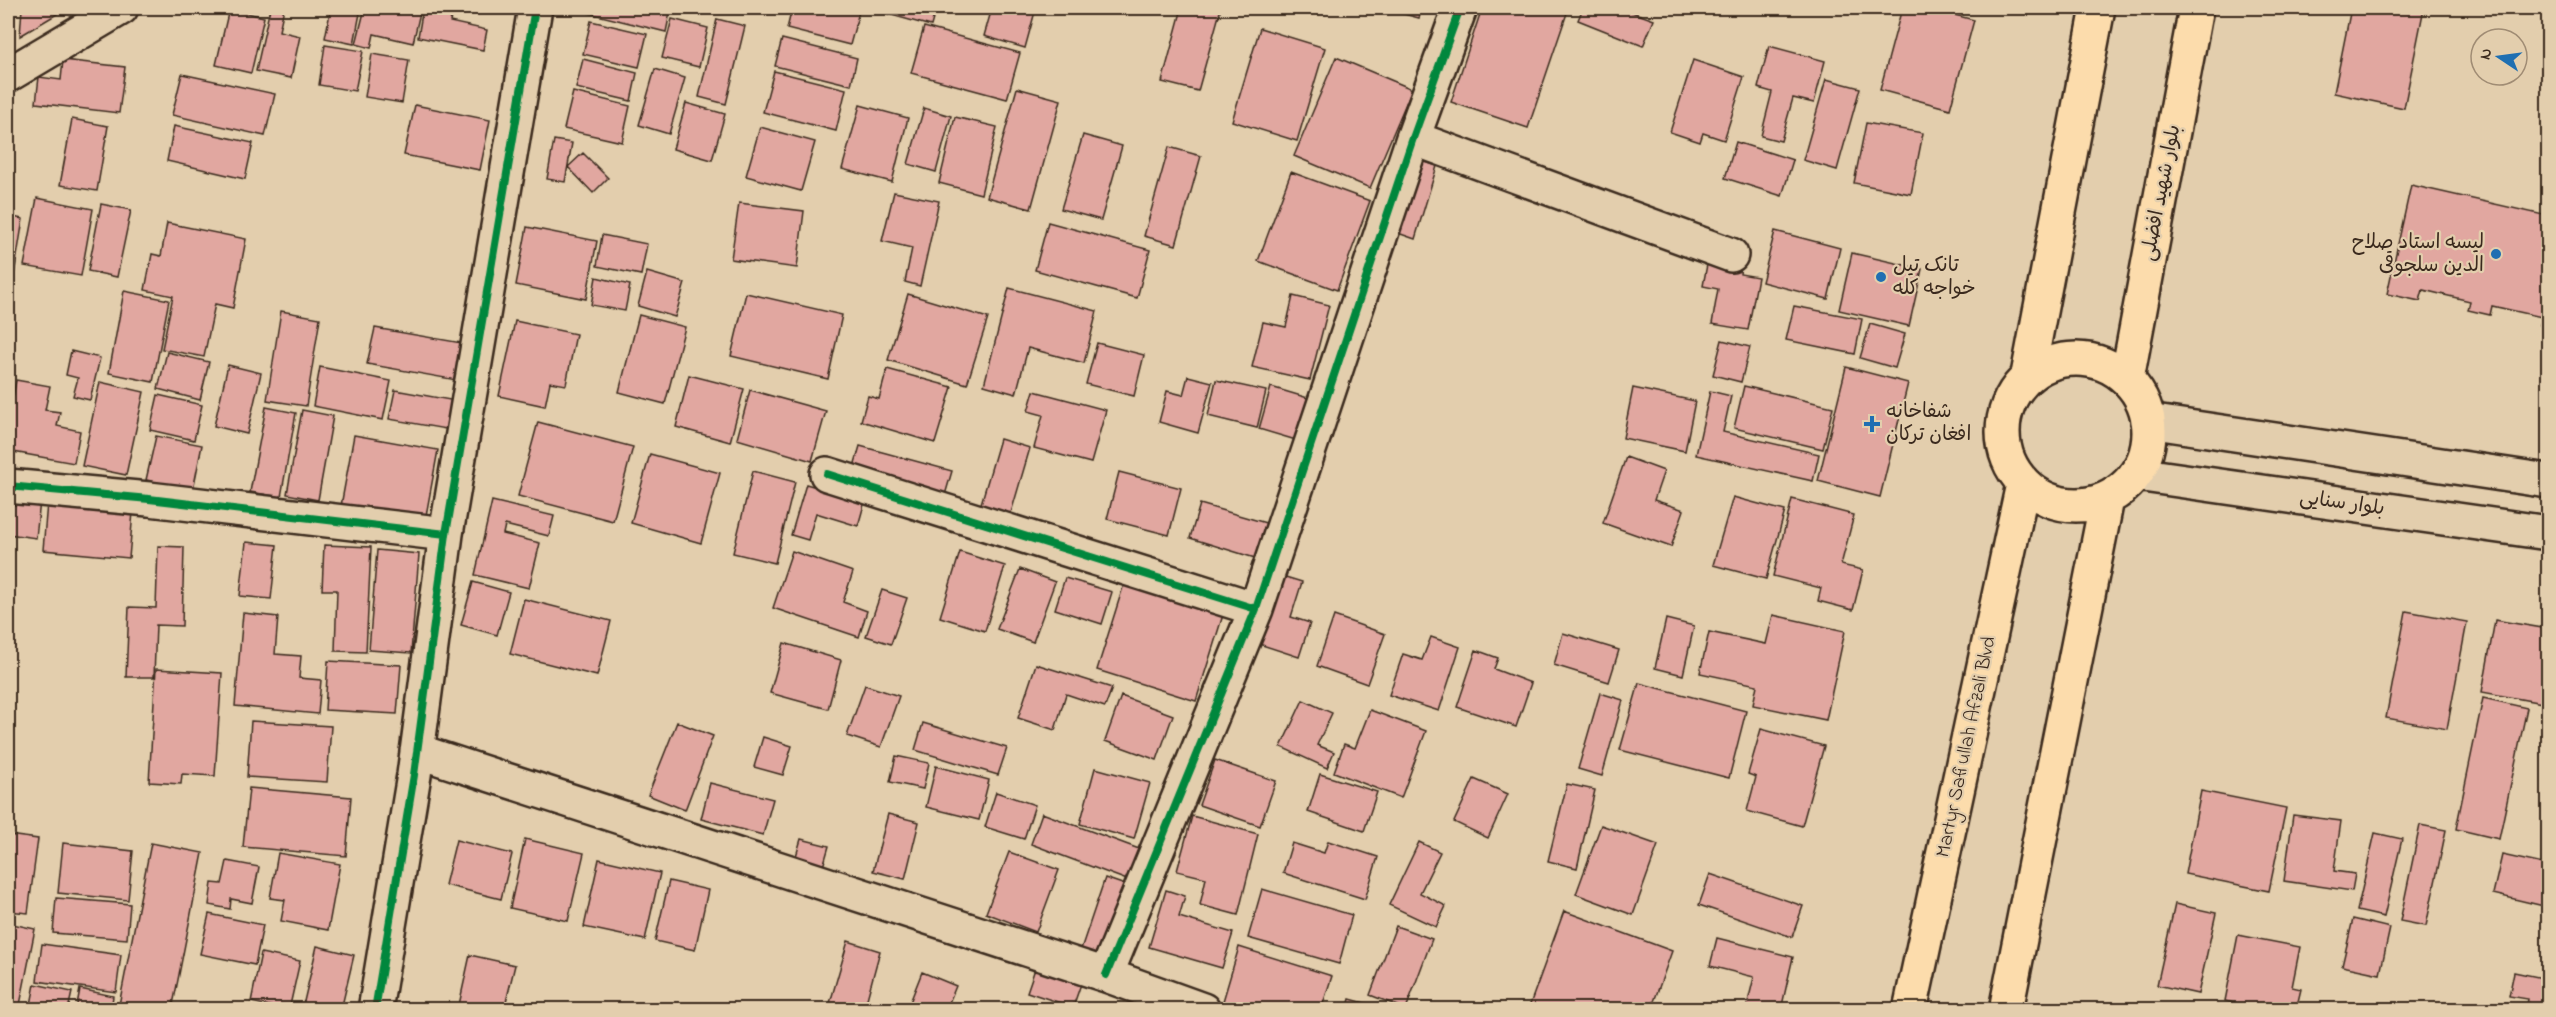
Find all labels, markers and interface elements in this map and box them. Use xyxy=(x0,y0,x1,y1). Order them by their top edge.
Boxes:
north arrow xyxy=(2469,27,2529,87)
text: N xyxy=(2473,46,2499,62)
street label: بلوار شهید افضلی xyxy=(2135,122,2189,264)
place label: لیسه استاد صلاح الدین سلجوقی xyxy=(2352,229,2484,281)
marker: لیسه استاد صلاح الدین سلجوقی xyxy=(2489,247,2503,261)
place label: تانک تیل خواجه کله xyxy=(1893,252,1976,304)
marker: تانک تیل خواجه کله xyxy=(1874,270,1888,284)
place label: شفاخانه افغان ترکان xyxy=(1886,398,1971,450)
marker: شفاخانه افغان ترکان xyxy=(1863,415,1881,433)
street label: بلوار سنایی xyxy=(2298,484,2386,524)
street label: Martyr Safiullah Afzali Blvd xyxy=(1929,634,2005,860)

